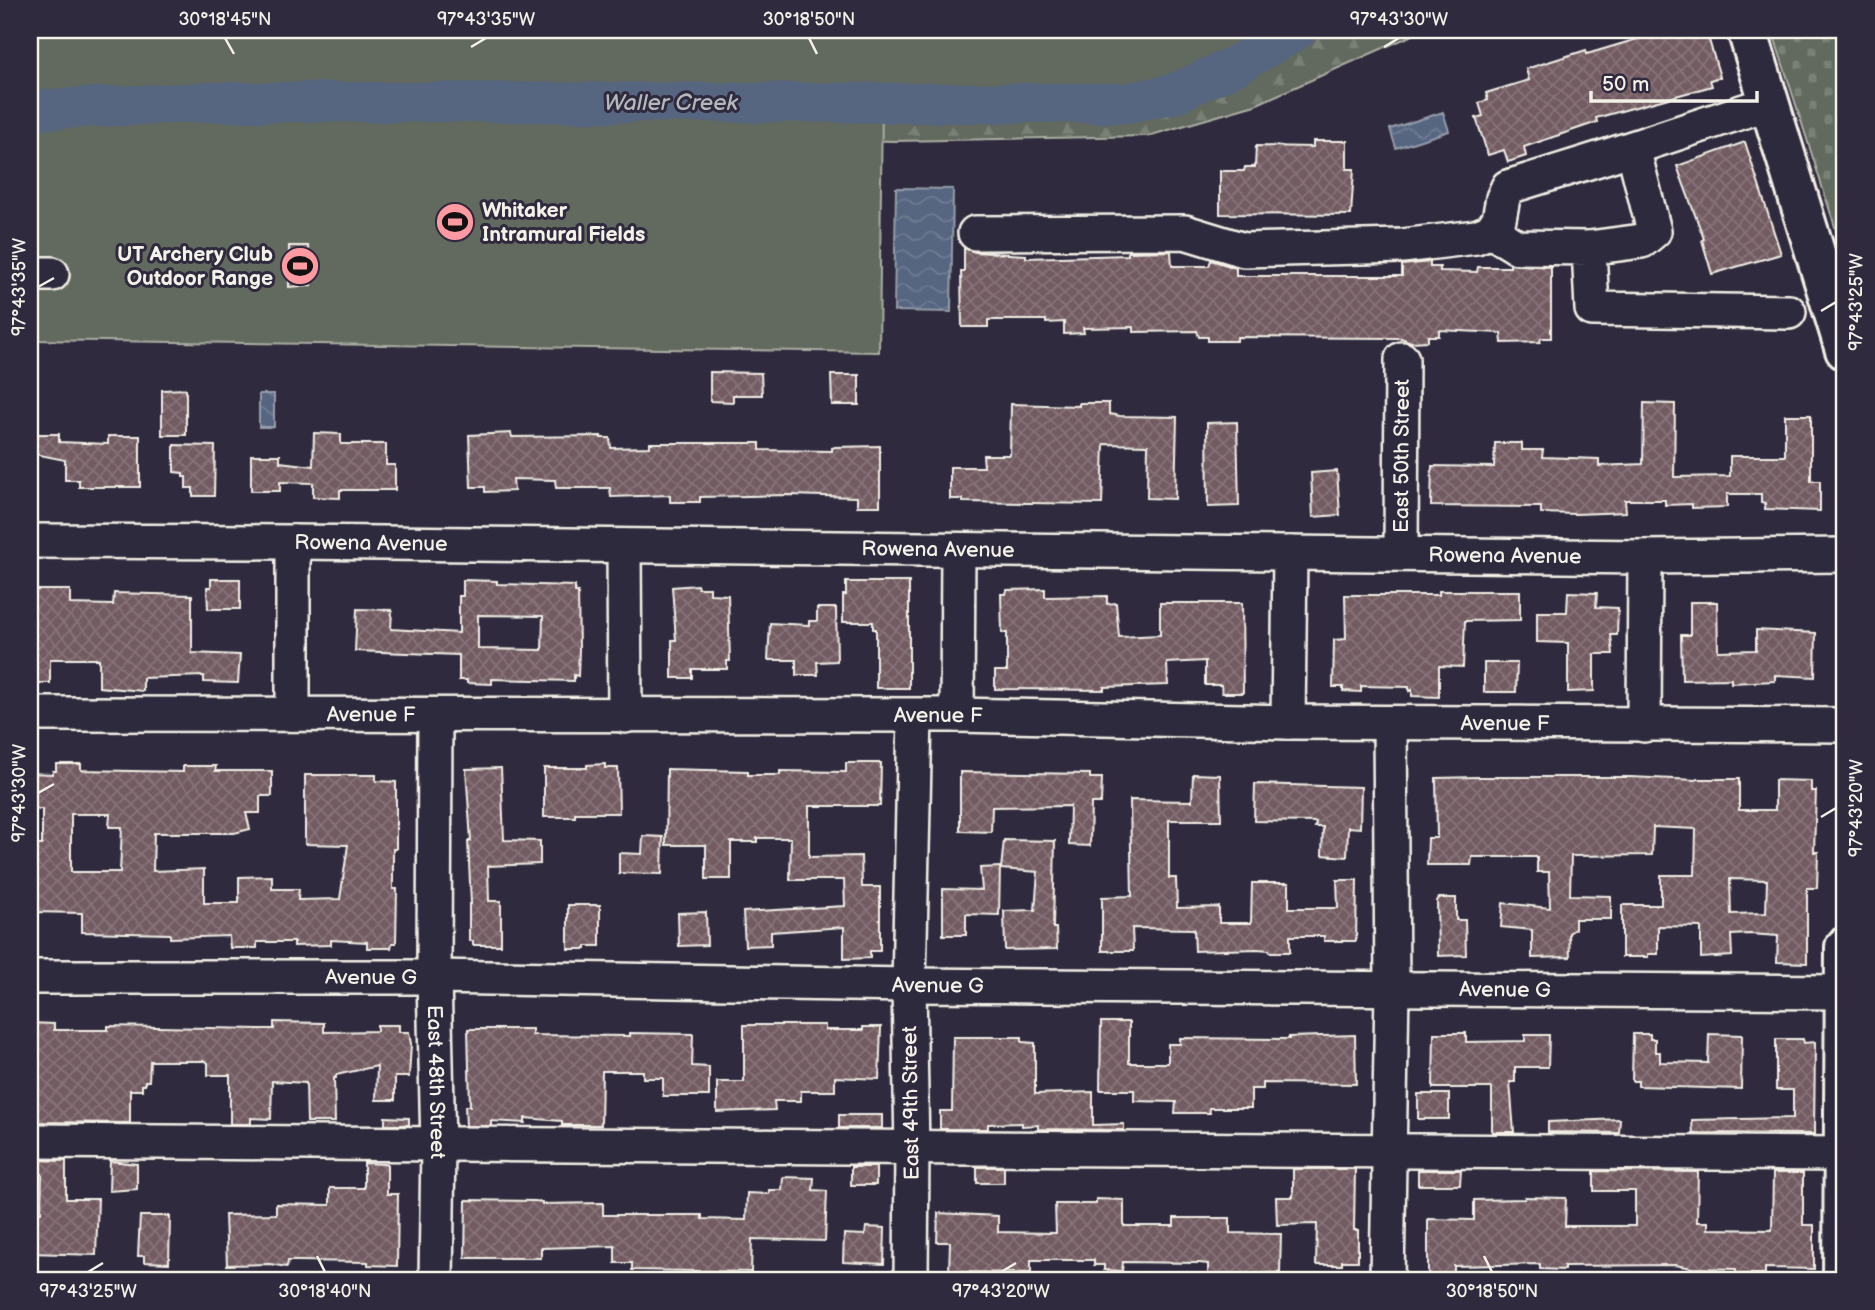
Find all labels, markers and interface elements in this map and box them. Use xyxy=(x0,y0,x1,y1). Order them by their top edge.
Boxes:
text: 30°18'45"N xyxy=(179,9,272,30)
text: 97°43'35"W xyxy=(437,9,536,30)
text: 30°18'50"N xyxy=(763,9,855,30)
text: 97°43'30"W xyxy=(1350,9,1449,30)
scale bar xyxy=(1591,60,1758,104)
text: 50 m xyxy=(1602,72,1649,97)
water label: Waller Creek xyxy=(604,89,739,117)
place label: Whitaker Intramural Fields xyxy=(482,198,645,247)
sports icon: Whitaker Intramural Fields xyxy=(434,201,476,243)
text: 97°43'35"W xyxy=(9,237,30,336)
place label: UT Archery Club Outdoor Range xyxy=(117,242,273,291)
sports icon: UT Archery Club Outdoor Range xyxy=(279,245,321,287)
text: 97°43'25"W xyxy=(1846,253,1867,351)
street label: East 50th Street xyxy=(1389,379,1414,533)
street label: Rowena Avenue xyxy=(294,530,448,556)
street label: Rowena Avenue xyxy=(861,536,1015,563)
street label: Rowena Avenue xyxy=(1428,542,1582,569)
street label: Avenue F xyxy=(327,702,416,727)
street label: Avenue F xyxy=(894,702,983,728)
street label: Avenue F xyxy=(1460,710,1550,736)
text: 97°43'30"W xyxy=(9,743,30,842)
text: 97°43'20"W xyxy=(1846,758,1867,857)
street label: Avenue G xyxy=(325,965,417,990)
street label: Avenue G xyxy=(892,972,984,998)
street label: Avenue G xyxy=(1459,977,1551,1002)
street label: East 48th Street xyxy=(422,1005,451,1160)
street label: East 49th Street xyxy=(897,1025,925,1180)
text: 97°43'25"W xyxy=(39,1281,137,1302)
text: 30°18'40"N xyxy=(278,1281,372,1302)
text: 97°43'20"W xyxy=(952,1281,1051,1302)
text: 30°18'50"N xyxy=(1446,1281,1538,1302)

